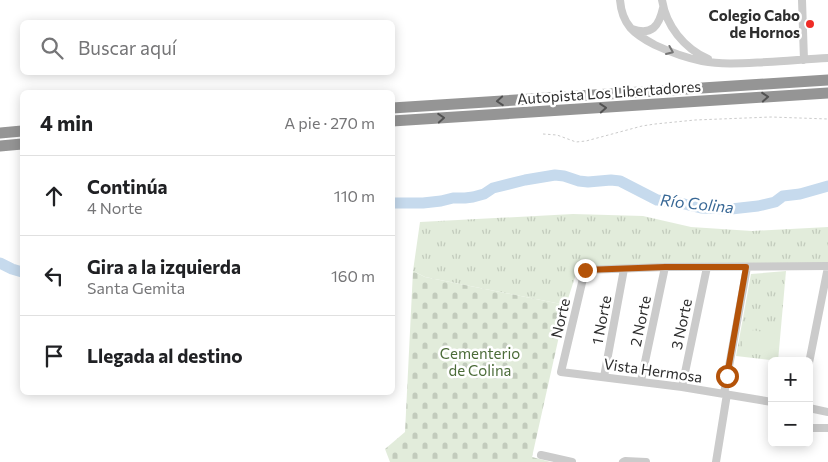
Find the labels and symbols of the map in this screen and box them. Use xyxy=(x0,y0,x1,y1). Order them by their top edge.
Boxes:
place label: Colegio Cabo de Hornos xyxy=(709,6,800,41)
marker: Colegio Cabo de Hornos xyxy=(804,18,816,30)
one-way arrow xyxy=(665,45,674,56)
street label: Autopista Los Libertadores xyxy=(516,77,702,107)
one-way arrow xyxy=(762,92,770,103)
one-way arrow xyxy=(496,96,504,107)
one-way arrow xyxy=(600,102,608,113)
one-way arrow xyxy=(437,113,445,124)
water label: Río Colina xyxy=(659,190,735,216)
route end xyxy=(574,259,597,282)
street label: 1 Norte xyxy=(587,294,615,346)
street label: 2 Norte xyxy=(626,294,654,348)
street label: Norte xyxy=(547,296,573,340)
street label: 3 Norte xyxy=(667,297,695,351)
park label: Cementerio de Colina xyxy=(440,344,520,379)
street label: Vista Hermosa xyxy=(602,354,704,386)
route start xyxy=(716,365,739,388)

